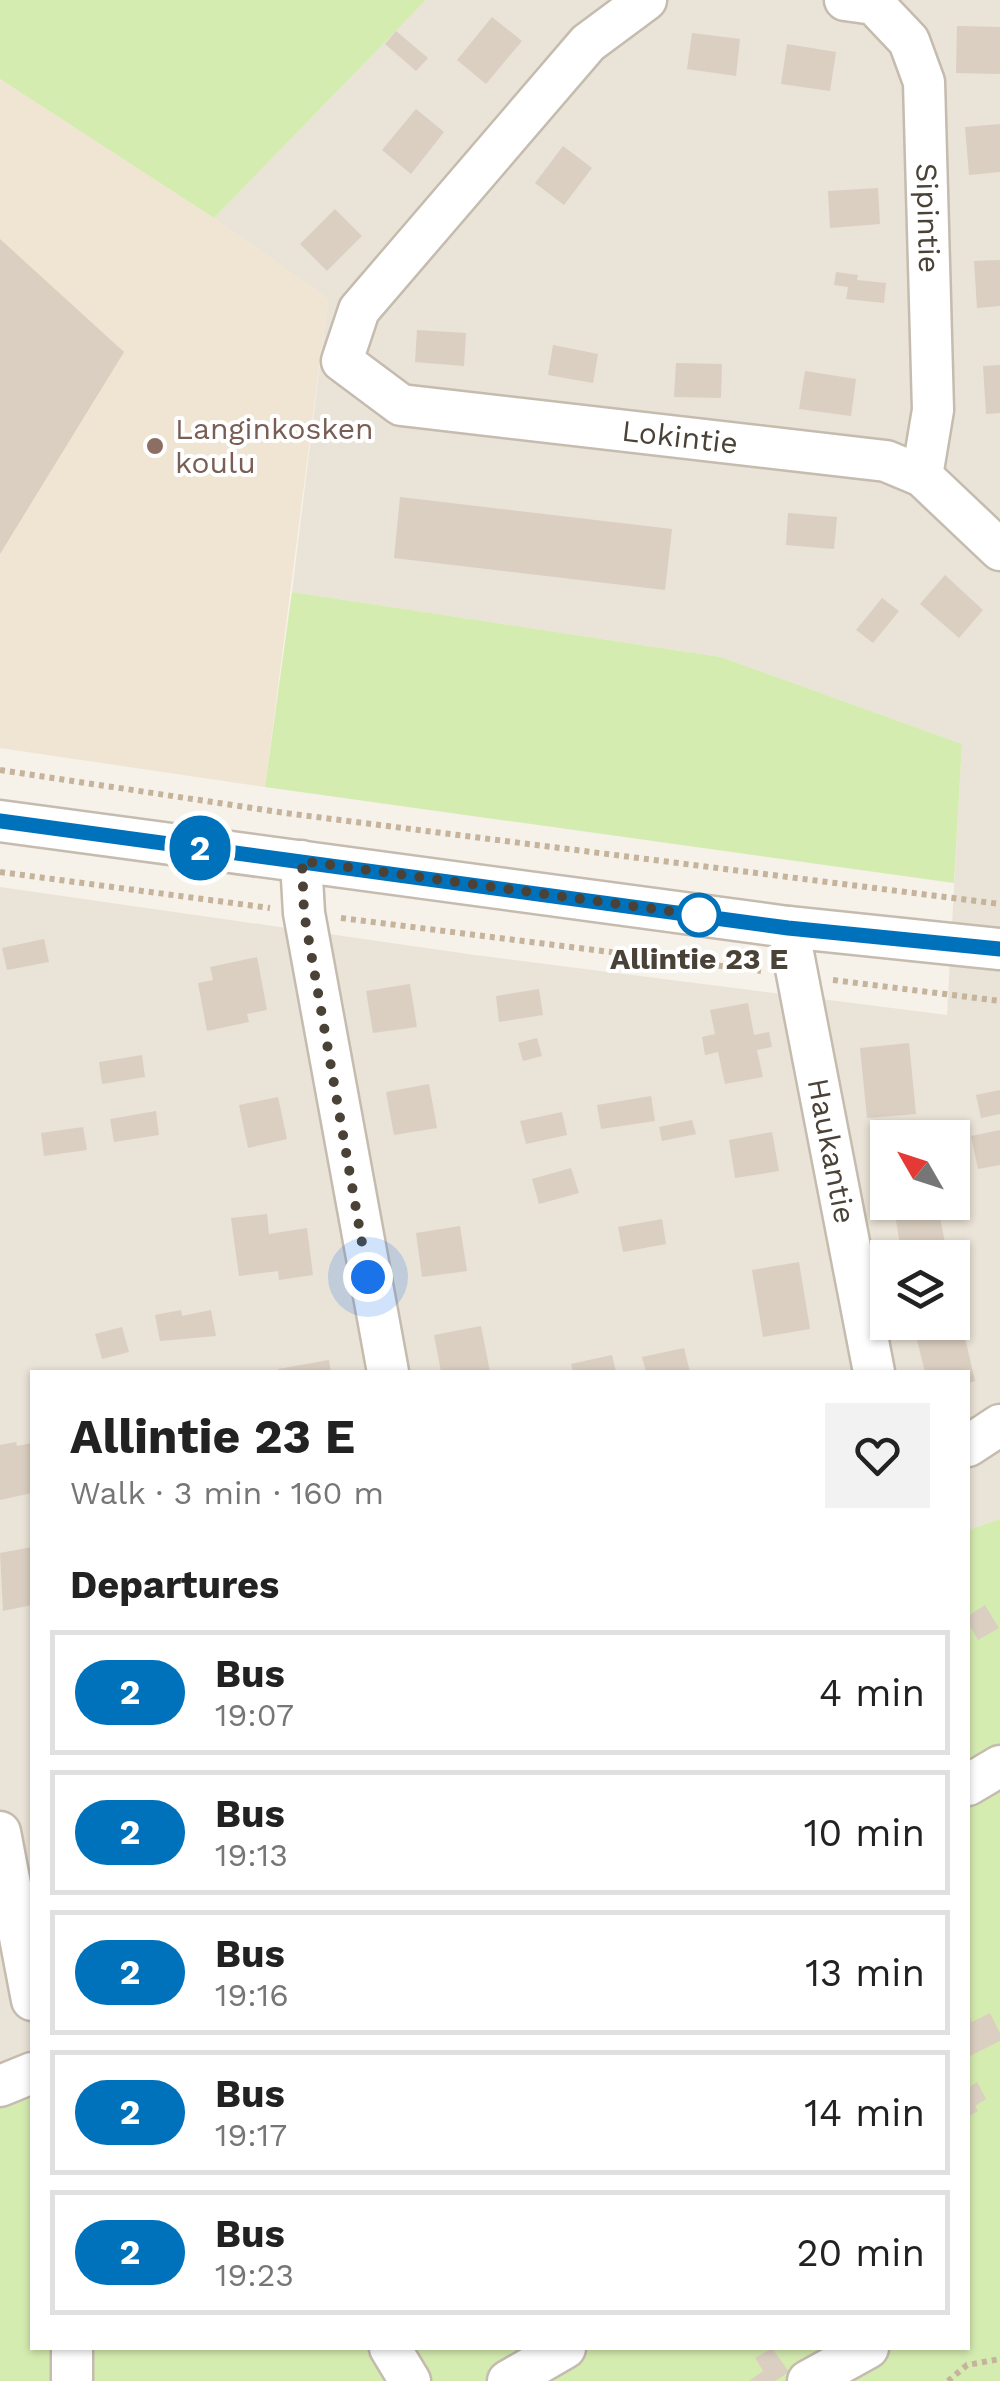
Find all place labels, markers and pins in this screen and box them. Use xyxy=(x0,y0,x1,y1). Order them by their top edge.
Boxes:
place label: Langinkosken koulu xyxy=(175,411,374,480)
marker: Langinkosken koulu xyxy=(144,435,166,457)
marker: Allintie 23 E xyxy=(678,894,720,936)
place label: Allintie 23 E xyxy=(610,941,788,976)

